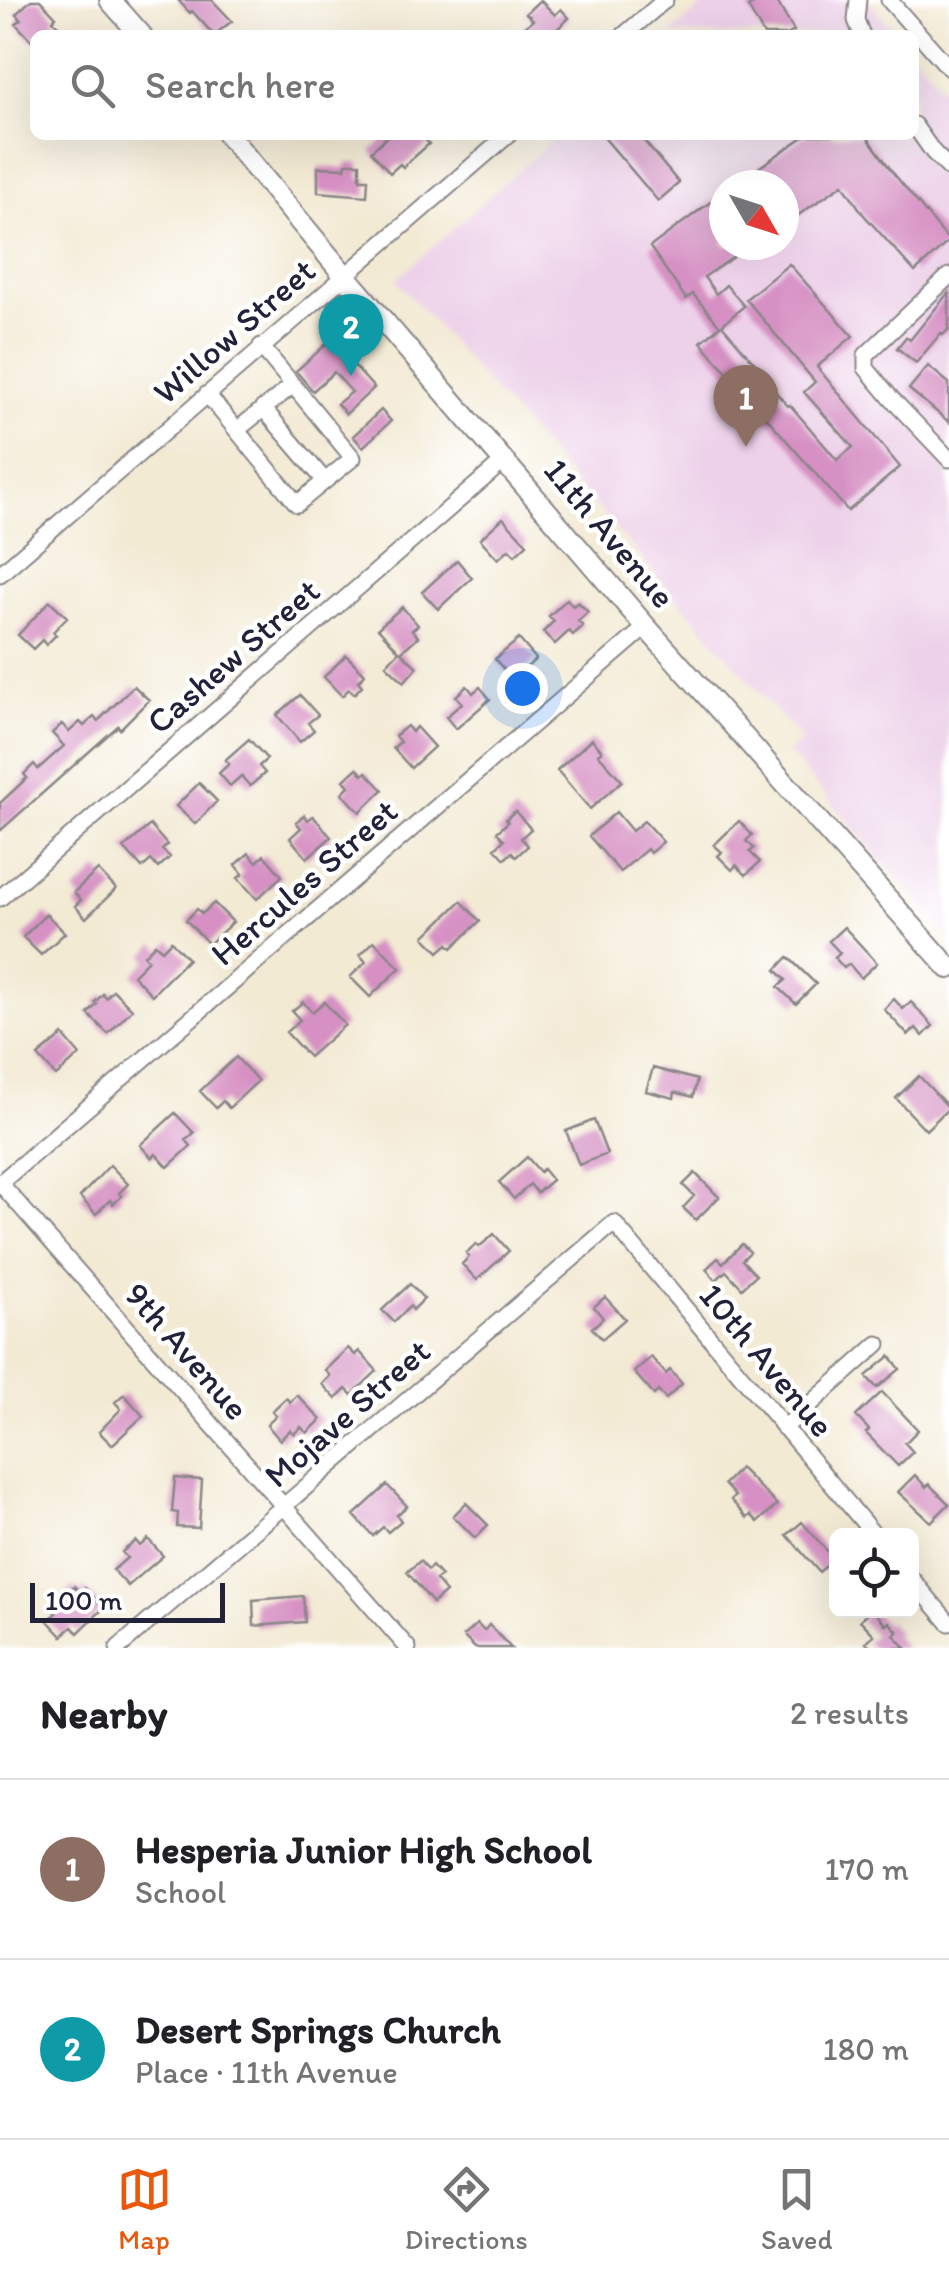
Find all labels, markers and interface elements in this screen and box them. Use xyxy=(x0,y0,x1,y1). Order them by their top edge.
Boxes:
search box xyxy=(30,30,919,140)
icon: search xyxy=(65,58,120,113)
text: Search here xyxy=(145,62,336,108)
north arrow xyxy=(709,170,799,260)
street label: Willow Street xyxy=(144,249,324,413)
pin: 2 xyxy=(318,294,384,376)
pin: 1 xyxy=(714,364,778,447)
street label: 11th Avenue xyxy=(535,450,685,616)
street label: Cashew Street xyxy=(138,570,328,742)
your location xyxy=(497,663,548,714)
street label: Hercules Street xyxy=(202,790,406,974)
street label: 9th Avenue xyxy=(116,1274,258,1428)
street label: 10th Avenue xyxy=(691,1275,843,1445)
street label: Mojave Street xyxy=(256,1330,438,1496)
map controls xyxy=(829,1528,919,1618)
button: locate xyxy=(829,1528,919,1618)
scale bar xyxy=(30,1578,225,1622)
text: 100 m xyxy=(45,1583,122,1617)
text: Nearby xyxy=(40,1688,167,1739)
text: 2 results xyxy=(790,1694,909,1732)
text: Hesperia Junior High School xyxy=(135,1827,592,1873)
text: 1 xyxy=(65,1850,80,1888)
text: 170 m xyxy=(824,1850,909,1888)
text: School xyxy=(135,1873,226,1911)
text: Desert Springs Church xyxy=(135,2007,501,2053)
text: 2 xyxy=(64,2030,81,2068)
text: 180 m xyxy=(823,2030,909,2068)
text: Place · 11th Avenue xyxy=(135,2053,398,2091)
tab: Map xyxy=(117,2162,172,2256)
tab: Directions xyxy=(405,2162,528,2256)
tab: Saved xyxy=(761,2162,832,2256)

